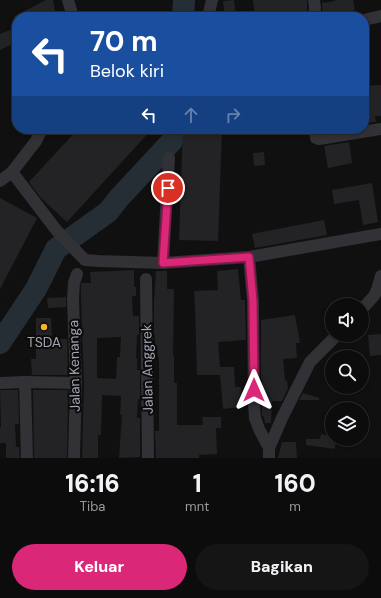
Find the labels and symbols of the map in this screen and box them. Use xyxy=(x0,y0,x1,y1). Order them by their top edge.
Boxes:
pin xyxy=(151,171,185,205)
street label: Jalan Kenanga xyxy=(64,320,84,412)
marker: TSDA xyxy=(39,322,49,332)
street label: Jalan Anggrek xyxy=(137,324,157,414)
place label: TSDA xyxy=(27,333,61,351)
position arrow xyxy=(233,369,275,411)

